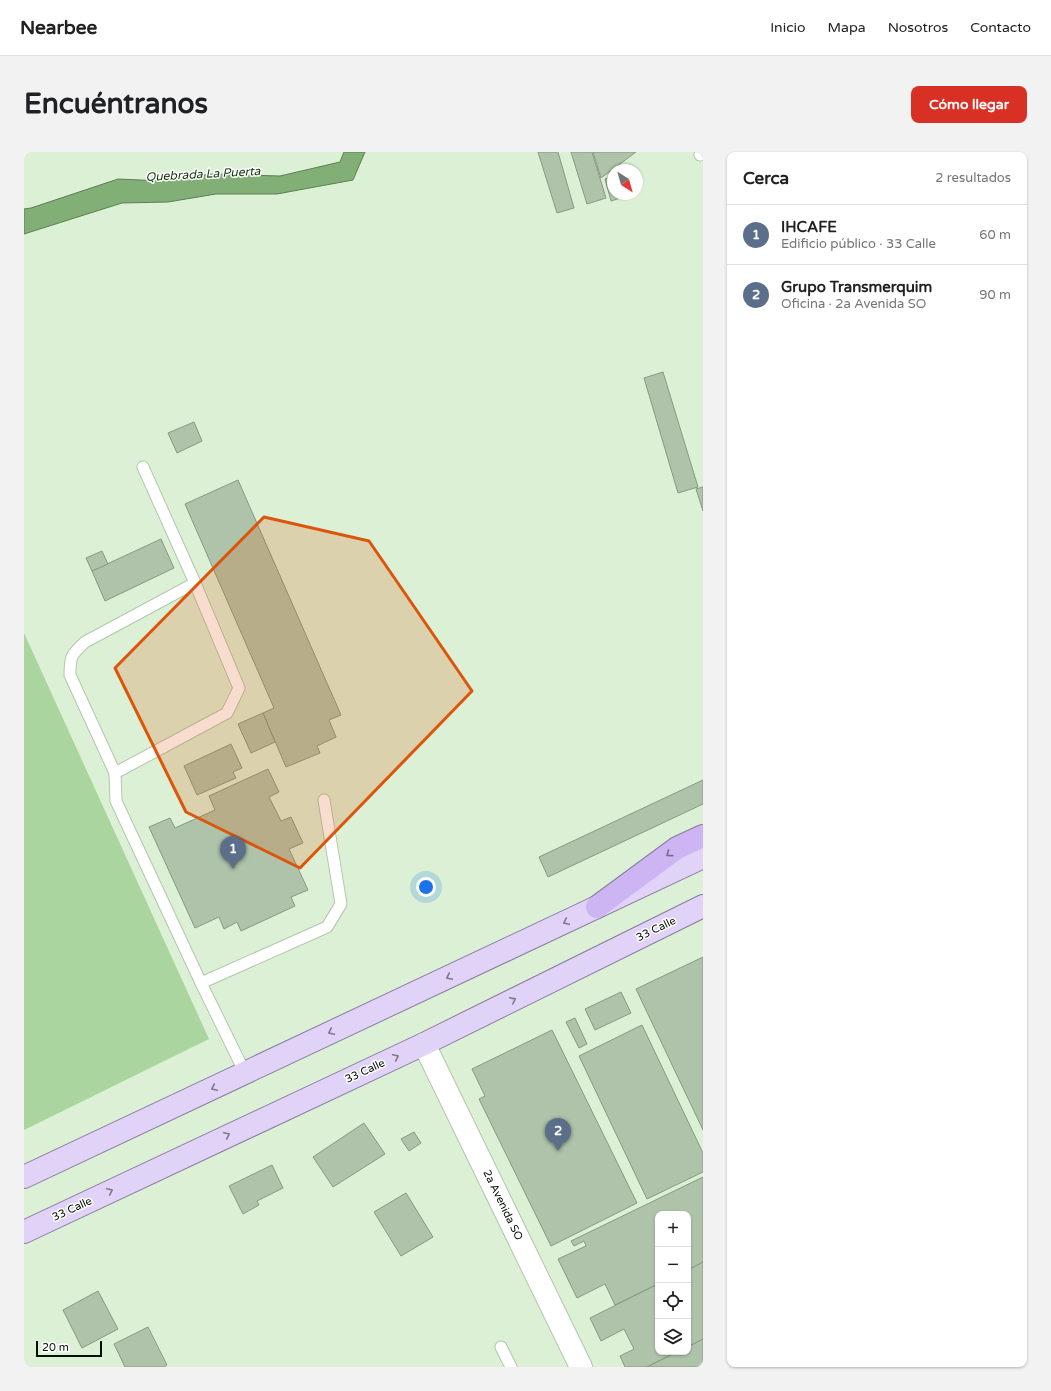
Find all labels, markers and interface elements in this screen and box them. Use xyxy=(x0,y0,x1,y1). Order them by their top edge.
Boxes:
text: Nearbee xyxy=(20,17,97,39)
text: Inicio xyxy=(770,19,806,36)
text: Mapa xyxy=(828,19,866,36)
text: Nosotros xyxy=(888,19,948,36)
text: Contacto xyxy=(970,19,1031,36)
button: Cómo llegar xyxy=(911,86,1027,123)
text: Encuéntranos xyxy=(24,87,208,121)
water label: Quebrada La Puerta xyxy=(145,164,261,184)
north arrow xyxy=(607,164,643,200)
text: Cerca xyxy=(743,168,789,189)
text: 2 resultados xyxy=(935,170,1011,186)
text: IHCAFE xyxy=(781,218,837,236)
text: 1 xyxy=(752,227,760,243)
text: 60 m xyxy=(979,227,1011,243)
text: Edificio público · 33 Calle xyxy=(781,236,936,252)
text: Grupo Transmerquim xyxy=(781,278,932,296)
text: 2 xyxy=(752,287,760,303)
text: 90 m xyxy=(979,287,1011,303)
text: Oficina · 2a Avenida SO xyxy=(781,296,926,312)
pin: 1 xyxy=(220,836,246,869)
one-way arrow xyxy=(666,849,673,856)
your location xyxy=(416,877,436,897)
street label: 33 Calle xyxy=(634,914,678,944)
one-way arrow xyxy=(563,917,571,925)
one-way arrow xyxy=(445,972,453,980)
one-way arrow xyxy=(508,997,516,1005)
one-way arrow xyxy=(328,1027,336,1035)
one-way arrow xyxy=(392,1054,399,1062)
street label: 33 Calle xyxy=(343,1056,387,1086)
one-way arrow xyxy=(210,1083,218,1091)
pin: 2 xyxy=(545,1118,571,1151)
one-way arrow xyxy=(223,1132,231,1140)
street label: 2a Avenida SO xyxy=(480,1168,526,1242)
one-way arrow xyxy=(105,1188,113,1196)
street label: 33 Calle xyxy=(50,1194,94,1224)
map controls xyxy=(655,1211,691,1355)
button: + xyxy=(655,1211,691,1247)
button: − xyxy=(655,1247,691,1283)
button: locate xyxy=(655,1283,691,1319)
button: layers xyxy=(655,1319,691,1355)
scale bar xyxy=(36,1339,102,1358)
text: 20 m xyxy=(42,1341,69,1354)

